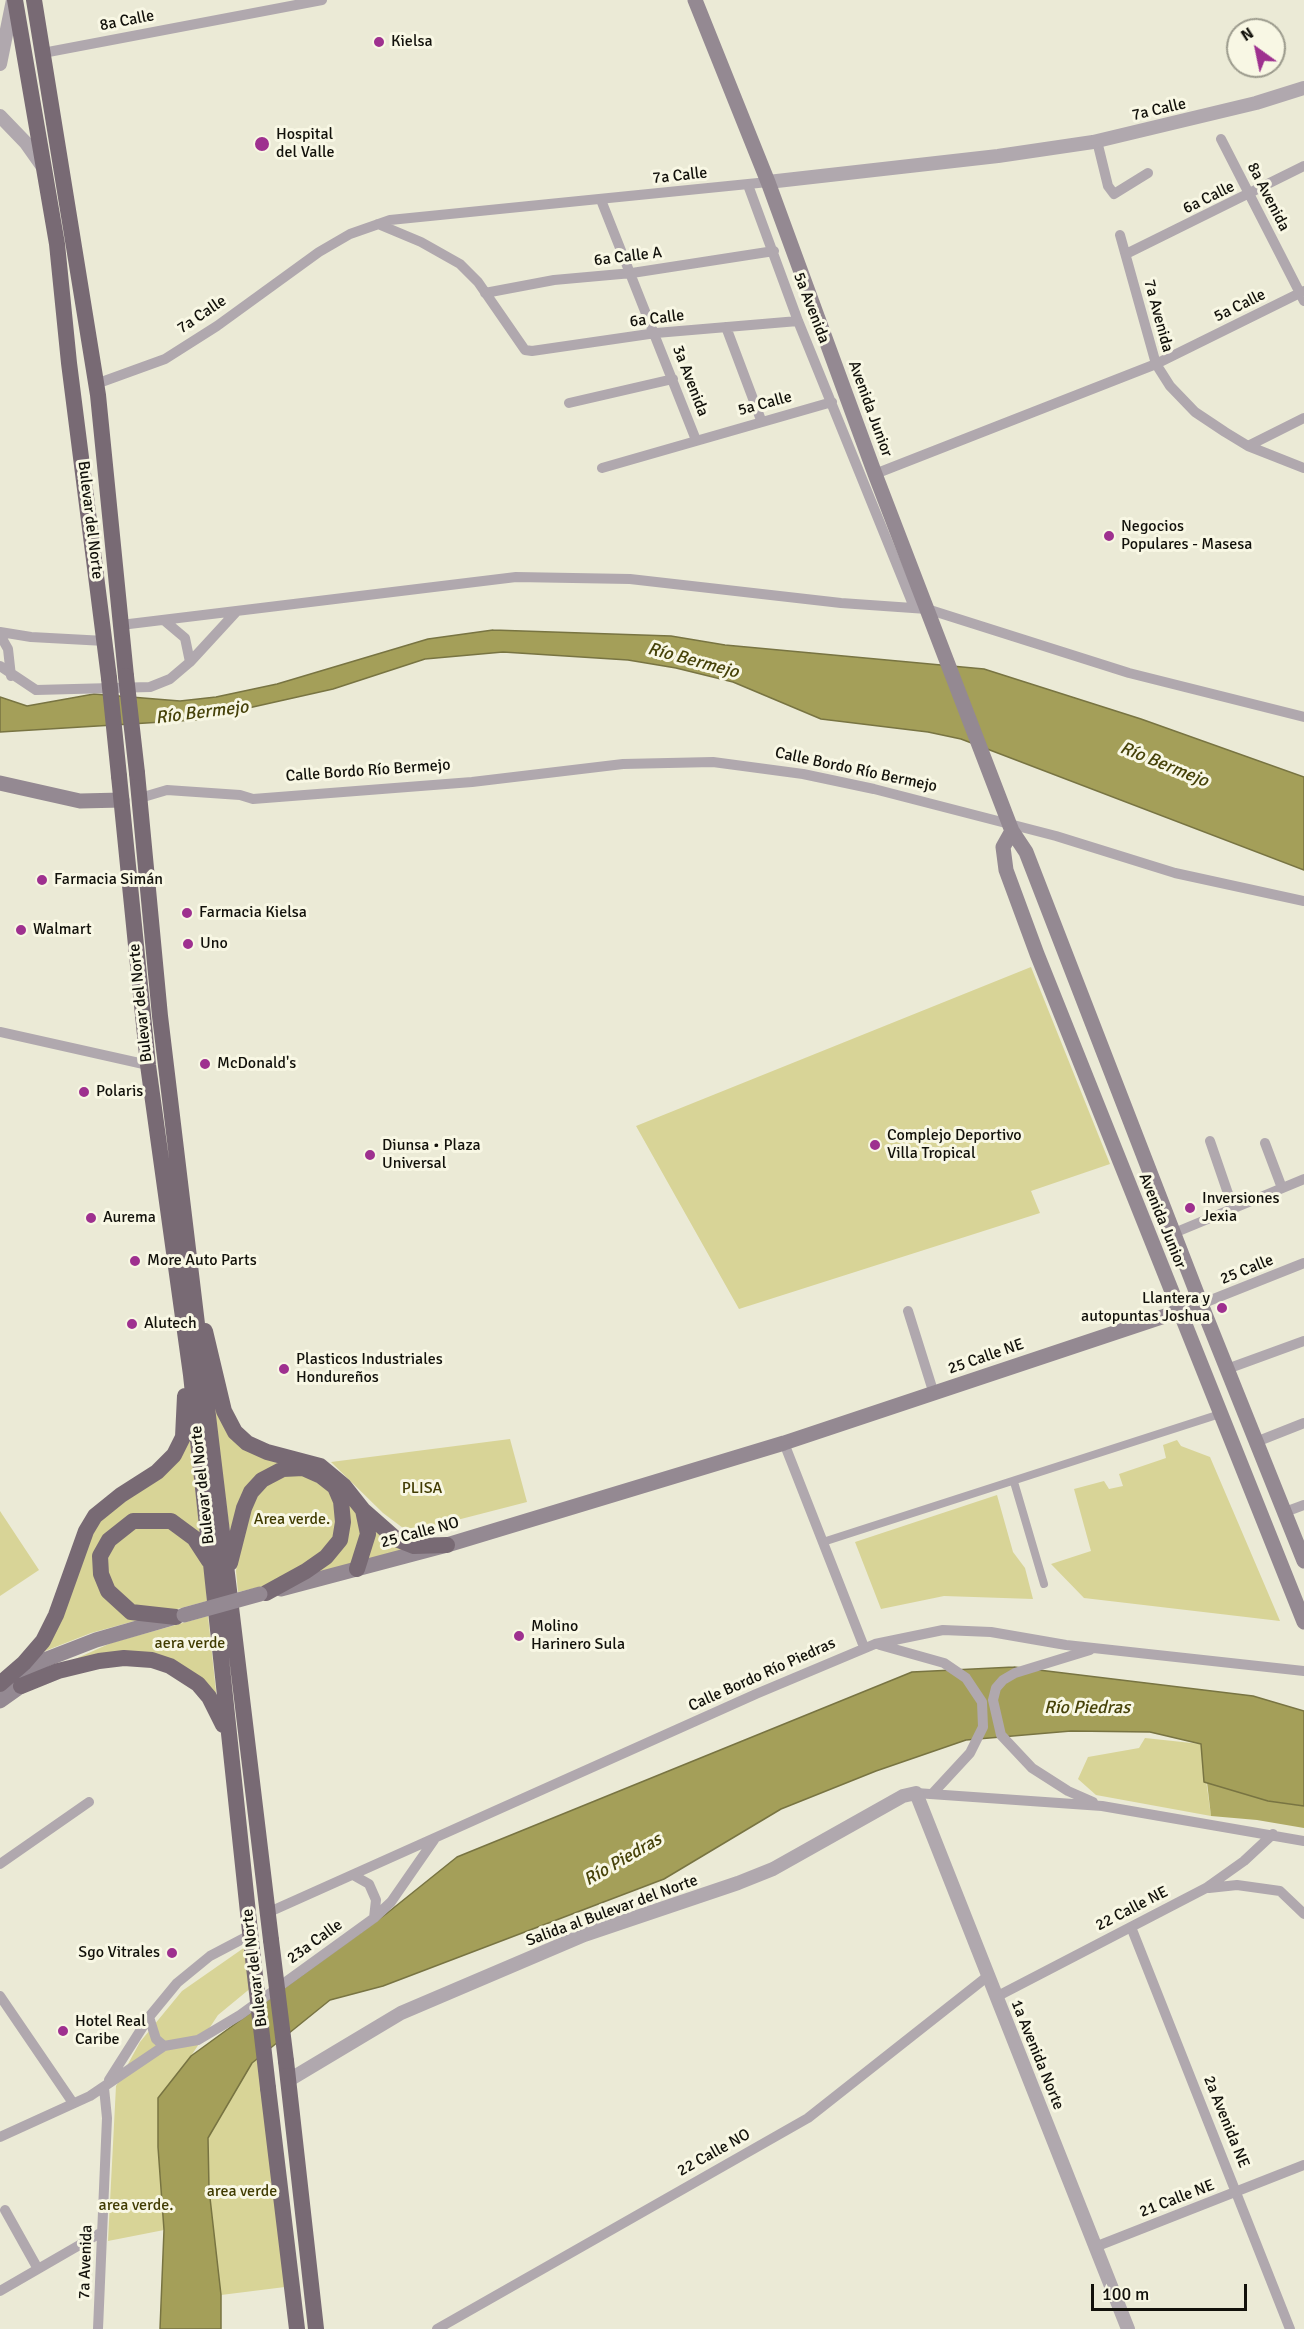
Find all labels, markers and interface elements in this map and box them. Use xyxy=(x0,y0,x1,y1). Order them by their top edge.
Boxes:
street label: 8a Calle xyxy=(98,6,156,36)
north arrow xyxy=(1226,18,1286,78)
text: N xyxy=(1237,23,1257,46)
place label: Kielsa xyxy=(391,32,433,52)
marker: Kielsa xyxy=(372,35,386,49)
street label: 7a Calle xyxy=(1130,94,1188,126)
place label: Hospital del Valle xyxy=(276,125,334,163)
marker: Hospital del Valle xyxy=(253,135,271,153)
street label: 8a Avenida xyxy=(1243,159,1293,235)
street label: 7a Calle xyxy=(652,164,708,188)
street label: 6a Calle xyxy=(1180,177,1238,219)
street label: 6a Calle A xyxy=(593,243,663,271)
street label: 5a Avenida xyxy=(789,270,833,346)
street label: 7a Avenida xyxy=(1139,278,1177,354)
street label: 5a Calle xyxy=(1211,285,1269,327)
street label: 7a Calle xyxy=(174,292,230,338)
street label: 6a Calle xyxy=(629,306,685,332)
street label: 3a Avenida xyxy=(668,343,712,419)
street label: Avenida Junior xyxy=(844,358,896,460)
street label: 5a Calle xyxy=(736,388,794,420)
street label: Bulevar del Norte xyxy=(73,460,107,580)
place label: Negocios Populares - Masesa xyxy=(1121,517,1252,555)
marker: Negocios Populares - Masesa xyxy=(1102,529,1116,543)
water label: Río Bermejo xyxy=(645,639,741,683)
water label: Río Bermejo xyxy=(154,697,250,729)
water label: Río Bermejo xyxy=(1117,738,1211,792)
street label: Calle Bordo Río Bermejo xyxy=(773,743,939,797)
street label: Calle Bordo Río Bermejo xyxy=(285,756,451,786)
place label: Farmacia Simán xyxy=(54,870,163,890)
marker: Farmacia Simán xyxy=(35,873,49,887)
place label: Farmacia Kielsa xyxy=(199,903,307,923)
marker: Farmacia Kielsa xyxy=(180,906,194,920)
place label: Walmart xyxy=(33,920,92,940)
marker: Walmart xyxy=(14,923,28,937)
place label: Uno xyxy=(200,934,228,954)
marker: Uno xyxy=(181,937,195,951)
street label: Bulevar del Norte xyxy=(125,943,157,1063)
place label: McDonald's xyxy=(217,1054,296,1074)
marker: McDonald's xyxy=(198,1057,212,1071)
place label: Polaris xyxy=(96,1082,143,1102)
marker: Polaris xyxy=(77,1085,91,1099)
place label: Complejo Deportivo Villa Tropical xyxy=(887,1126,1022,1164)
place label: Diunsa • Plaza Universal xyxy=(382,1136,481,1174)
marker: Complejo Deportivo Villa Tropical xyxy=(868,1138,882,1152)
marker: Diunsa • Plaza Universal xyxy=(363,1148,377,1162)
street label: Avenida Junior xyxy=(1134,1171,1190,1271)
place label: Inversiones Jexia xyxy=(1202,1189,1280,1227)
marker: Inversiones Jexia xyxy=(1183,1201,1197,1215)
place label: Aurema xyxy=(103,1208,156,1228)
marker: Aurema xyxy=(84,1211,98,1225)
place label: More Auto Parts xyxy=(147,1251,257,1271)
street label: 25 Calle xyxy=(1218,1251,1276,1289)
marker: More Auto Parts xyxy=(128,1254,142,1268)
place label: Llantera y autopuntas Joshua xyxy=(1081,1289,1210,1327)
marker: Llantera y autopuntas Joshua xyxy=(1215,1301,1229,1315)
place label: Alutech xyxy=(144,1314,197,1334)
marker: Alutech xyxy=(125,1317,139,1331)
street label: 25 Calle NE xyxy=(946,1335,1026,1379)
place label: Plasticos Industriales Hondureños xyxy=(296,1350,443,1388)
marker: Plasticos Industriales Hondureños xyxy=(277,1362,291,1376)
street label: Bulevar del Norte xyxy=(187,1425,219,1545)
park label: PLISA xyxy=(402,1479,442,1499)
park label: Area verde. xyxy=(254,1510,330,1530)
street label: 25 Calle NO xyxy=(379,1513,461,1553)
place label: Molino Harinero Sula xyxy=(531,1617,625,1655)
marker: Molino Harinero Sula xyxy=(512,1629,526,1643)
park label: aera verde xyxy=(155,1634,225,1654)
street label: Calle Bordo Río Piedras xyxy=(686,1634,838,1716)
water label: Río Piedras xyxy=(1044,1697,1130,1719)
water label: Río Piedras xyxy=(580,1829,666,1891)
street label: Salida al Bulevar del Norte xyxy=(523,1871,701,1951)
street label: 22 Calle NE xyxy=(1092,1883,1172,1935)
street label: Bulevar del Norte xyxy=(238,1908,272,2028)
street label: 23a Calle xyxy=(284,1916,346,1968)
place label: Sgo Vitrales xyxy=(78,1943,160,1963)
marker: Sgo Vitrales xyxy=(165,1946,179,1960)
street label: 1a Avenida Norte xyxy=(1006,1997,1068,2113)
place label: Hotel Real Caribe xyxy=(75,2012,146,2050)
marker: Hotel Real Caribe xyxy=(56,2024,70,2038)
street label: 2a Avenida NE xyxy=(1199,2073,1253,2171)
street label: 22 Calle NO xyxy=(674,2125,754,2181)
street label: 21 Calle NE xyxy=(1137,2176,1217,2222)
park label: area verde xyxy=(207,2182,277,2202)
park label: area verde. xyxy=(99,2196,173,2216)
street label: 7a Avenida xyxy=(75,2224,97,2300)
scale bar xyxy=(1094,2272,1250,2310)
text: 100 m xyxy=(1102,2283,1149,2305)

